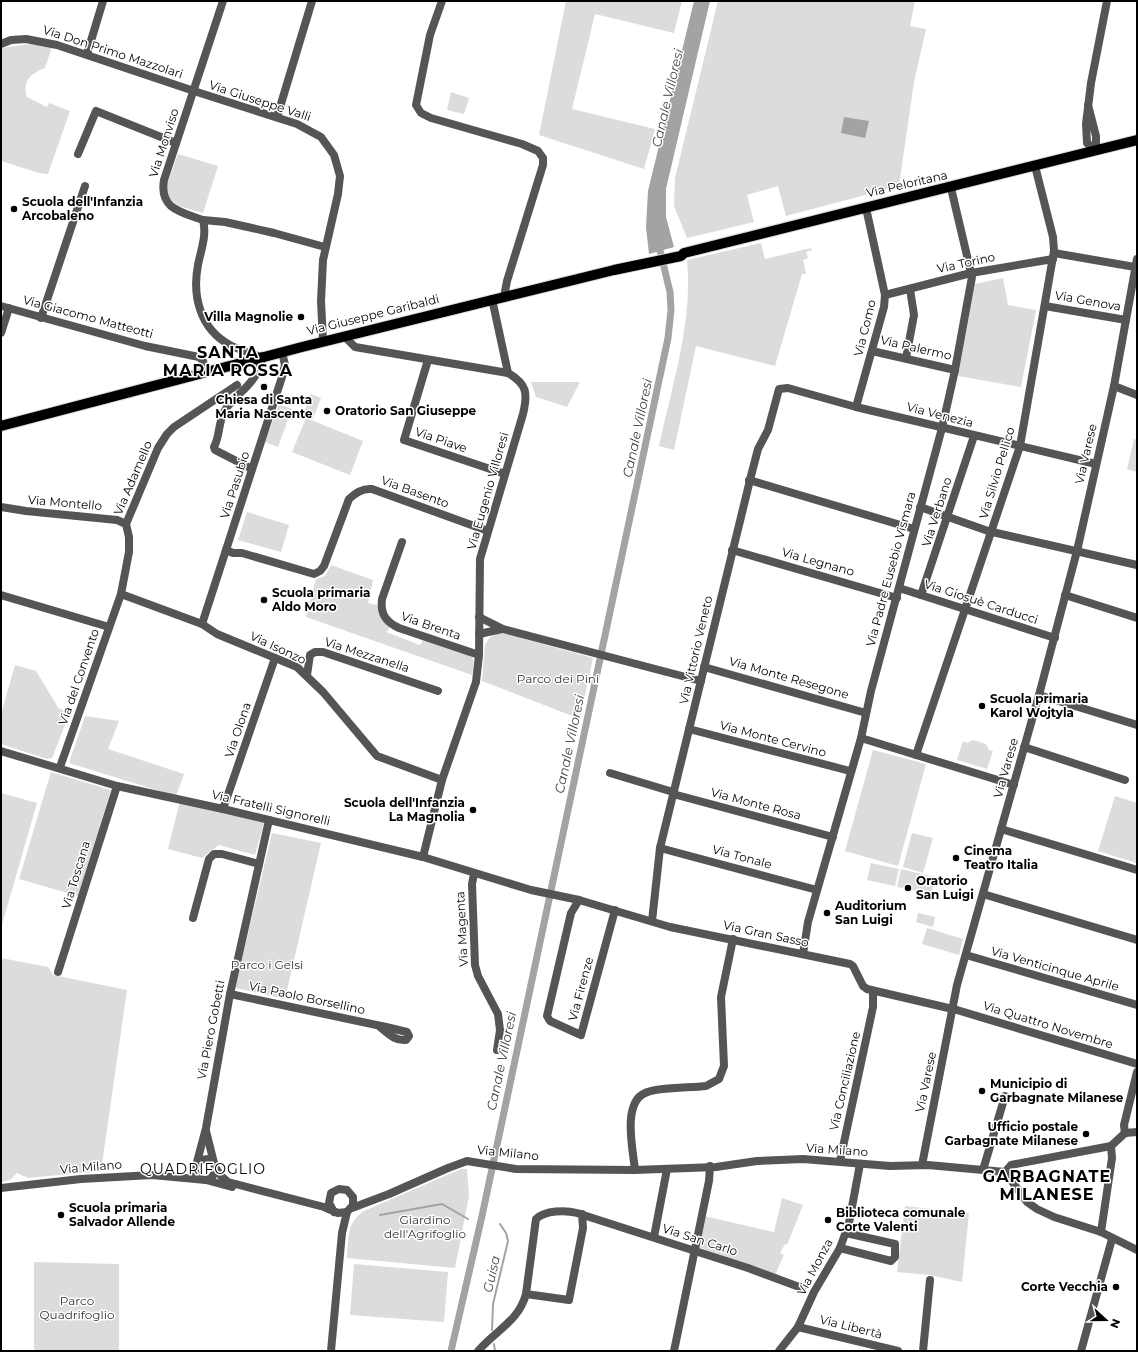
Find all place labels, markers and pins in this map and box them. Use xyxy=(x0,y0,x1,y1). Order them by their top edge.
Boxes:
place label: Scuola dell'Infanzia Arcobaleno xyxy=(21,194,143,223)
marker: Scuola dell'Infanzia Arcobaleno xyxy=(9,204,19,214)
place label: Villa Magnolie xyxy=(203,309,293,324)
marker: Villa Magnolie xyxy=(296,312,306,322)
marker: Chiesa di Santa Maria Nascente xyxy=(259,382,269,392)
place label: Chiesa di Santa Maria Nascente xyxy=(215,392,313,421)
place label: Oratorio San Giuseppe xyxy=(335,403,476,418)
marker: Oratorio San Giuseppe xyxy=(322,406,332,416)
place label: Scuola primaria Aldo Moro xyxy=(271,585,370,614)
marker: Scuola primaria Aldo Moro xyxy=(259,595,269,605)
place label: Scuola primaria Karol Wojtyla xyxy=(990,691,1088,720)
marker: Scuola primaria Karol Wojtyla xyxy=(977,701,987,711)
place label: Scuola dell'Infanzia La Magnolia xyxy=(344,795,465,824)
marker: Scuola dell'Infanzia La Magnolia xyxy=(468,805,478,815)
place label: Cinema Teatro Italia xyxy=(964,843,1038,872)
marker: Cinema Teatro Italia xyxy=(951,853,961,863)
place label: Oratorio San Luigi xyxy=(916,873,974,902)
marker: Oratorio San Luigi xyxy=(903,883,913,893)
place label: Auditorium San Luigi xyxy=(834,898,907,927)
marker: Auditorium San Luigi xyxy=(822,908,832,918)
place label: Municipio di Garbagnate Milanese xyxy=(990,1076,1124,1105)
marker: Municipio di Garbagnate Milanese xyxy=(977,1086,987,1096)
place label: Ufficio postale Garbagnate Milanese xyxy=(945,1119,1078,1148)
marker: Ufficio postale Garbagnate Milanese xyxy=(1081,1129,1091,1139)
place label: Scuola primaria Salvador Allende xyxy=(69,1200,175,1229)
place label: Biblioteca comunale Corte Valenti xyxy=(836,1205,966,1234)
marker: Scuola primaria Salvador Allende xyxy=(56,1210,66,1220)
marker: Biblioteca comunale Corte Valenti xyxy=(823,1215,833,1225)
place label: Corte Vecchia xyxy=(1021,1279,1108,1294)
marker: Corte Vecchia xyxy=(1111,1282,1121,1292)

